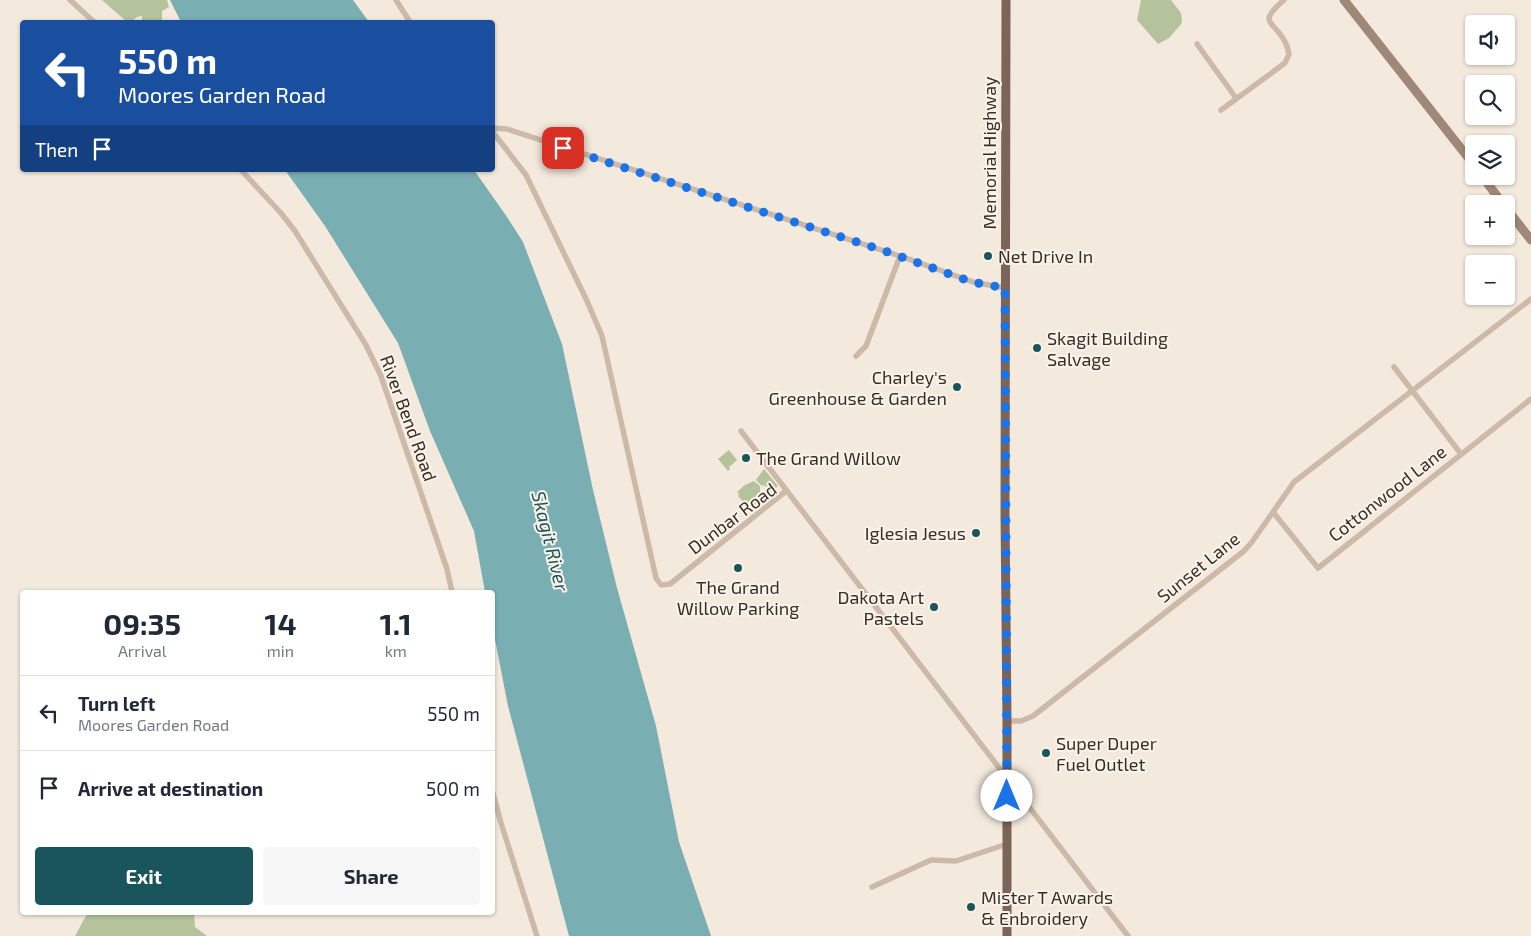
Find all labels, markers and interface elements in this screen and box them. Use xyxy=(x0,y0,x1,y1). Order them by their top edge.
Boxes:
map controls xyxy=(1465,15,1515,305)
button: sound xyxy=(1465,15,1515,65)
text: 550 m xyxy=(118,39,217,81)
icon: left xyxy=(35,40,100,105)
button: search xyxy=(1465,75,1515,125)
street label: Memorial Highway xyxy=(978,76,1000,230)
text: Moores Garden Road xyxy=(118,81,326,107)
pin xyxy=(542,127,584,169)
icon: arrive xyxy=(549,134,577,162)
icon: arrive xyxy=(88,135,116,163)
button: layers xyxy=(1465,135,1515,185)
text: Then xyxy=(35,138,78,161)
button: + xyxy=(1465,195,1515,245)
place label: Net Drive In xyxy=(998,245,1093,267)
marker: Net Drive In xyxy=(982,250,994,262)
button: − xyxy=(1465,255,1515,305)
place label: Skagit Building Salvage xyxy=(1047,327,1168,370)
marker: Skagit Building Salvage xyxy=(1031,342,1043,354)
street label: River Bend Road xyxy=(376,352,442,484)
place label: Charley's Greenhouse & Garden xyxy=(769,366,947,409)
marker: Charley's Greenhouse & Garden xyxy=(951,381,963,393)
street label: Cottonwood Lane xyxy=(1324,440,1450,546)
place label: The Grand Willow xyxy=(756,447,901,469)
marker: The Grand Willow xyxy=(740,452,752,464)
street label: Dunbar Road xyxy=(683,478,781,558)
water label: Skagit River xyxy=(527,488,575,594)
place label: Iglesia Jesus xyxy=(865,522,966,544)
marker: Iglesia Jesus xyxy=(970,527,982,539)
street label: Sunset Lane xyxy=(1152,527,1244,607)
marker: The Grand Willow Parking xyxy=(732,562,744,574)
place label: The Grand Willow Parking xyxy=(677,576,799,619)
place label: Dakota Art Pastels xyxy=(837,586,924,629)
marker: Dakota Art Pastels xyxy=(928,601,940,613)
text: 09:35 xyxy=(103,605,181,641)
text: 14 xyxy=(264,605,297,641)
text: 1.1 xyxy=(380,605,412,641)
text: Arrival xyxy=(118,641,167,660)
text: min xyxy=(267,641,294,660)
text: km xyxy=(385,641,407,660)
text: Turn left xyxy=(78,692,155,715)
icon: left xyxy=(35,699,63,727)
text: 550 m xyxy=(427,702,480,725)
text: Moores Garden Road xyxy=(78,715,229,734)
place label: Super Duper Fuel Outlet xyxy=(1056,732,1157,775)
marker: Super Duper Fuel Outlet xyxy=(1040,747,1052,759)
position arrow xyxy=(980,769,1032,821)
icon: arrive xyxy=(35,774,63,802)
text: Arrive at destination xyxy=(78,777,263,800)
text: 500 m xyxy=(426,777,480,800)
button: Exit xyxy=(35,847,253,905)
button: Share xyxy=(263,847,480,905)
place label: Mister T Awards & Enbroidery xyxy=(981,886,1113,929)
marker: Mister T Awards & Enbroidery xyxy=(965,901,977,913)

